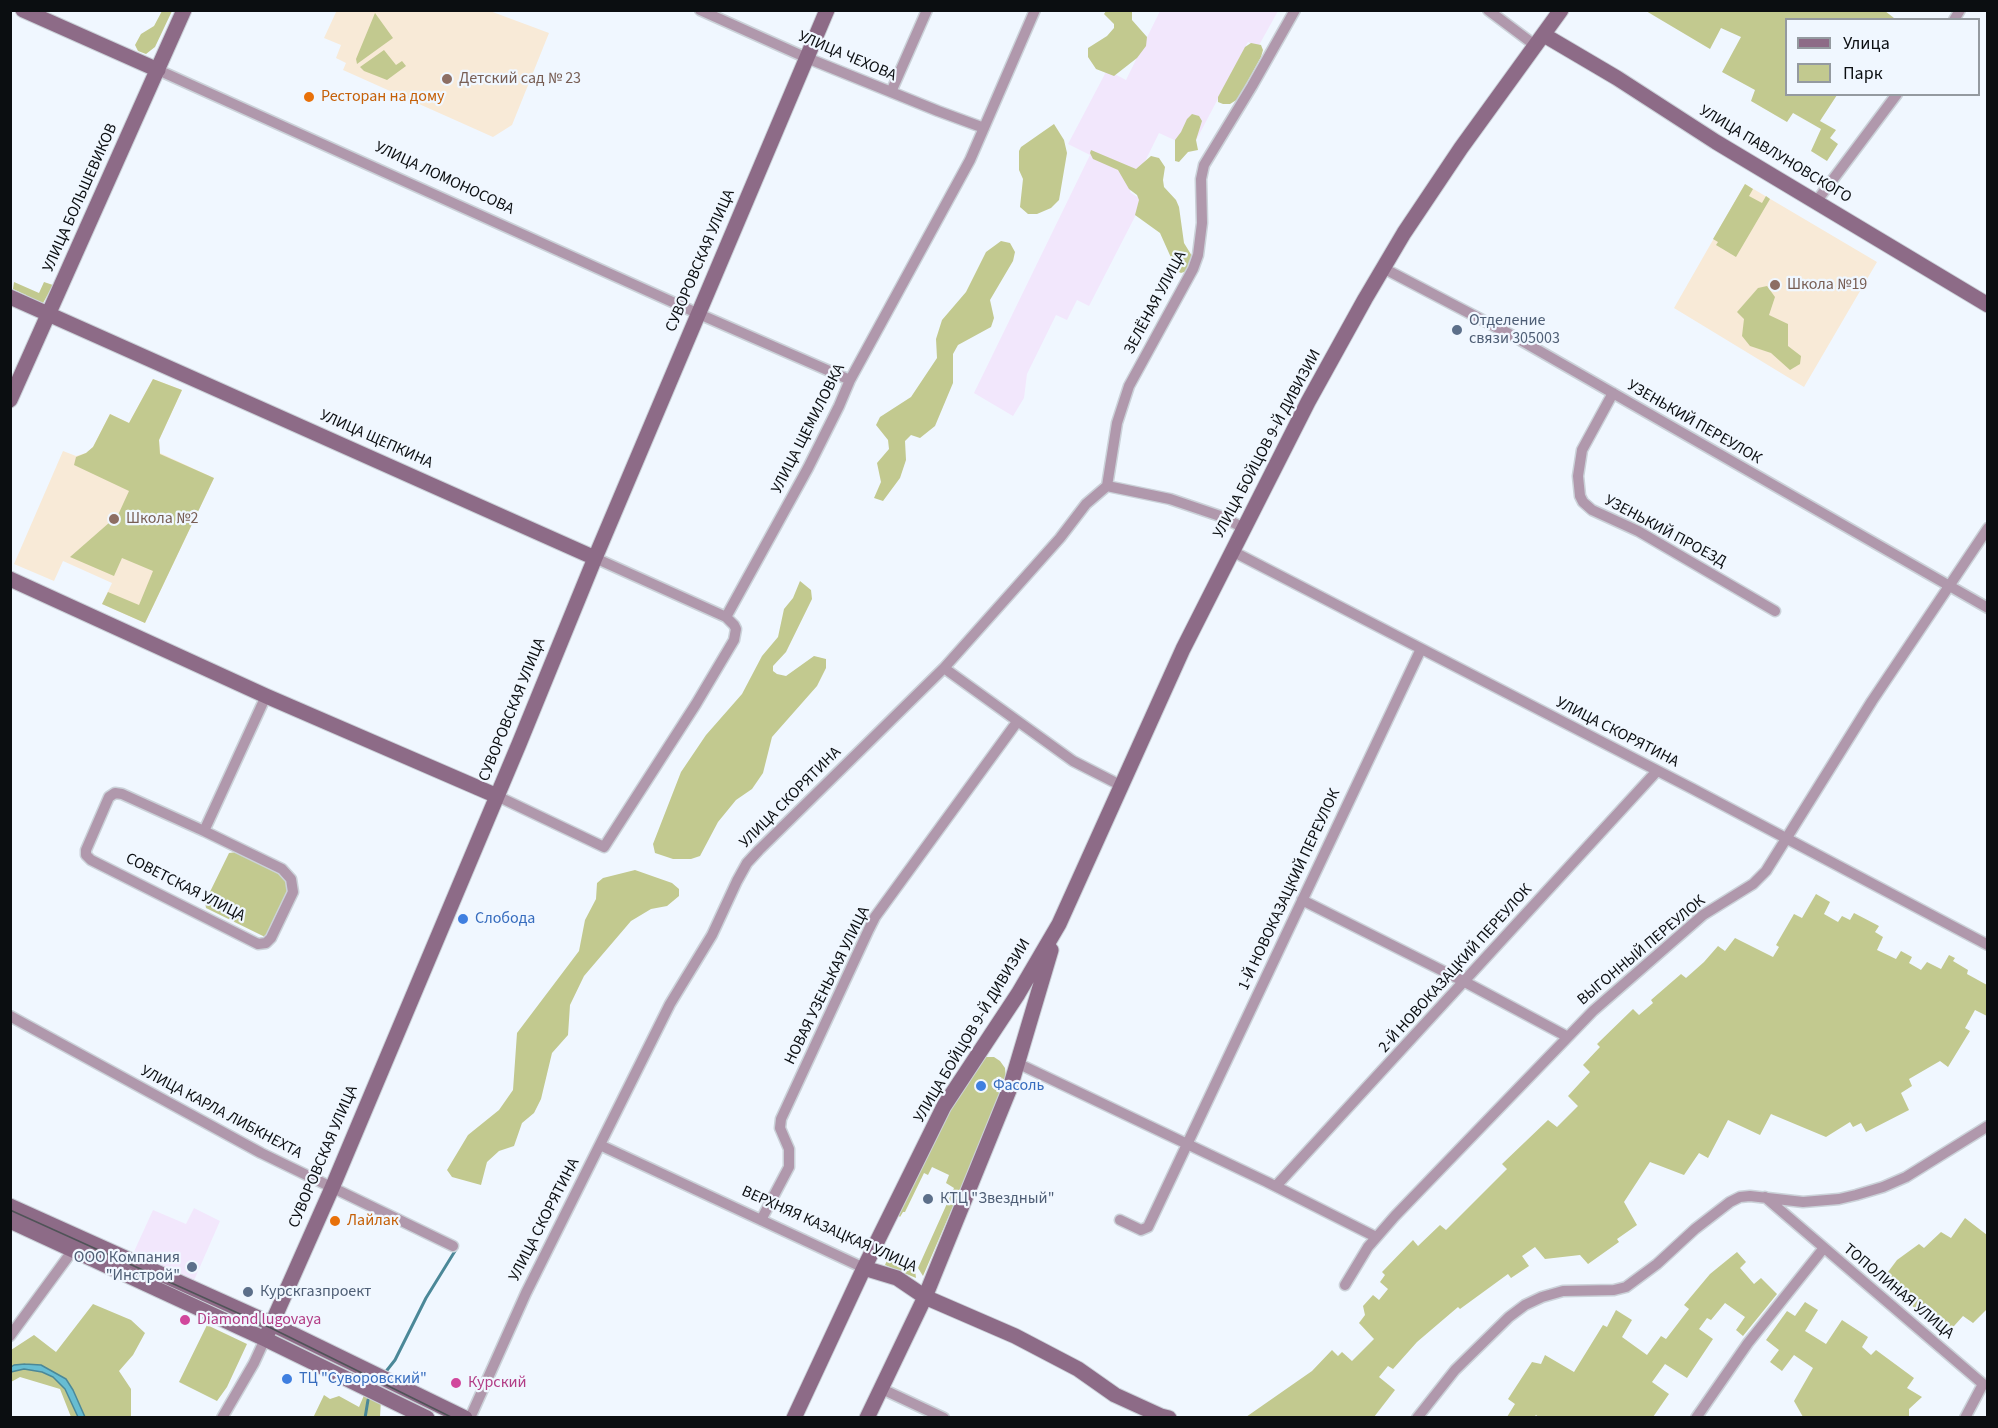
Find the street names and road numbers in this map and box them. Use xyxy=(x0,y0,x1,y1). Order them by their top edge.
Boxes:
street label: УЛИЦА ЧЕХОВА xyxy=(795,28,899,86)
street label: УЛИЦА ПАВЛУНОВСКОГО xyxy=(1695,102,1855,208)
street label: УЛИЦА БОЛЬШЕВИКОВ xyxy=(40,121,122,275)
street label: УЛИЦА ЛОМОНОСОВА xyxy=(371,138,517,220)
street label: СУВОРОВСКАЯ УЛИЦА xyxy=(662,187,740,335)
street label: ЗЕЛЁНАЯ УЛИЦА xyxy=(1121,248,1191,358)
street label: УЛИЦА БОЙЦОВ 9-Й ДИВИЗИИ xyxy=(1210,346,1326,542)
street label: УЛИЦА ЩЕМИЛОВКА xyxy=(768,361,850,497)
street label: УЗЕНЬКИЙ ПЕРЕУЛОК xyxy=(1624,377,1764,469)
street label: УЛИЦА ЩЕПКИНА xyxy=(317,406,435,474)
street label: УЗЕНЬКИЙ ПРОЕЗД xyxy=(1601,492,1729,572)
street label: СУВОРОВСКАЯ УЛИЦА xyxy=(475,636,551,784)
street label: УЛИЦА СКОРЯТИНА xyxy=(1552,694,1682,772)
street label: УЛИЦА СКОРЯТИНА xyxy=(736,743,846,853)
street label: 1-Й НОВОКАЗАЦКИЙ ПЕРЕУЛОК xyxy=(1235,786,1345,994)
street label: СОВЕТСКАЯ УЛИЦА xyxy=(122,850,248,926)
street label: 2-Й НОВОКАЗАЦКИЙ ПЕРЕУЛОК xyxy=(1375,881,1537,1057)
street label: ВЫГОННЫЙ ПЕРЕУЛОК xyxy=(1574,892,1710,1010)
street label: НОВАЯ УЗЕНЬКАЯ УЛИЦА xyxy=(781,904,875,1068)
street label: УЛИЦА БОЙЦОВ 9-Й ДИВИЗИИ xyxy=(910,936,1036,1126)
street label: УЛИЦА КАРЛА ЛИБКНЕХТА xyxy=(137,1062,305,1164)
street label: СУВОРОВСКАЯ УЛИЦА xyxy=(285,1083,363,1231)
street label: УЛИЦА СКОРЯТИНА xyxy=(506,1155,584,1285)
street label: ВЕРХНЯЯ КАЗАЦКАЯ УЛИЦА xyxy=(738,1183,920,1277)
street label: ТОПОЛИНАЯ УЛИЦА xyxy=(1839,1240,1957,1344)

